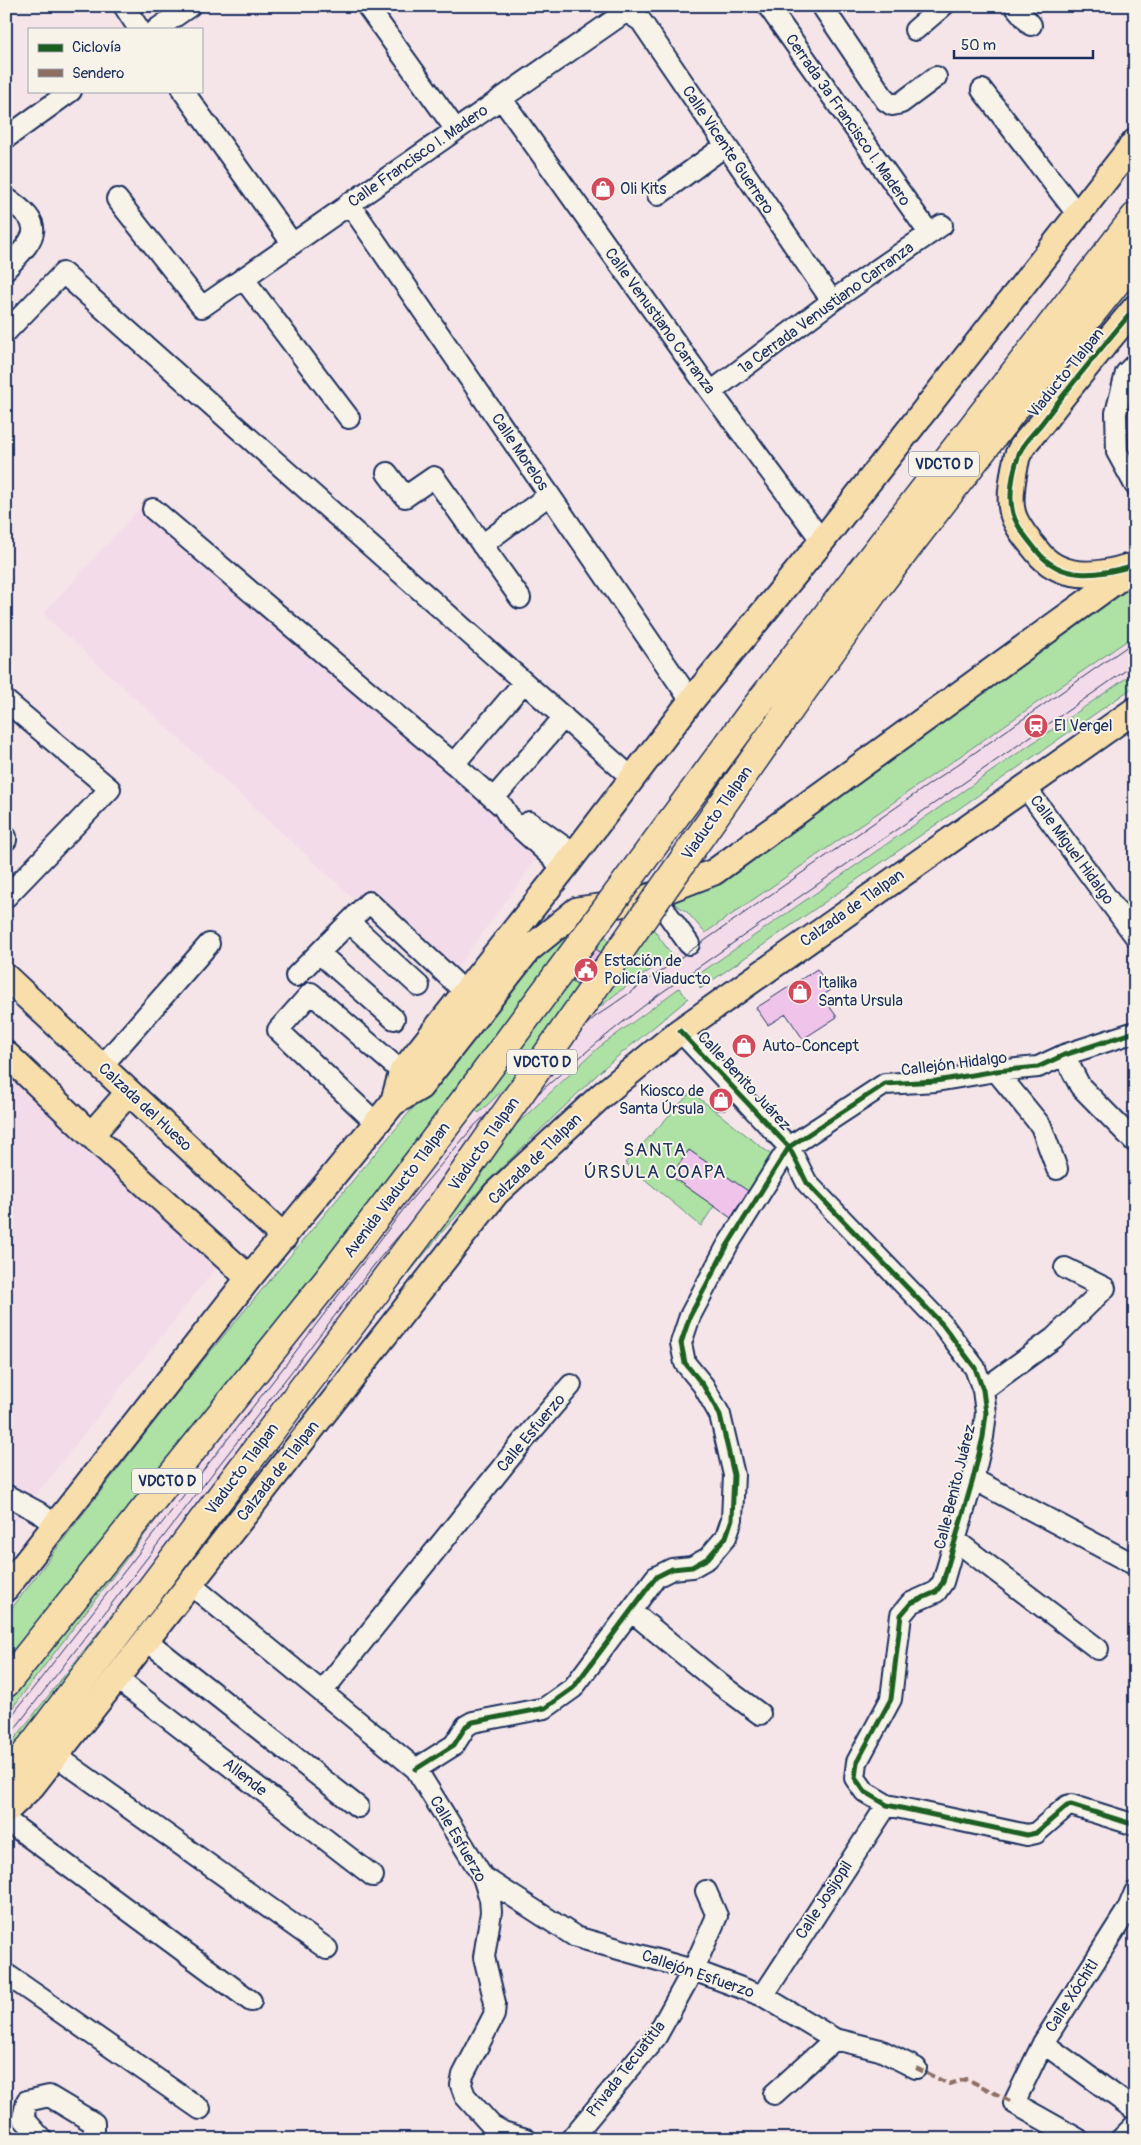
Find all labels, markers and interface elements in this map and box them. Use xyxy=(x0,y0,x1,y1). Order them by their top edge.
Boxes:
legend xyxy=(28,28,202,92)
scale bar xyxy=(954,28,1092,60)
street label: Cerrada 3ª Francisco I. Madero xyxy=(781,30,915,210)
text: 50 m xyxy=(961,36,996,55)
text: Ciclovía xyxy=(72,38,121,57)
text: Sendero xyxy=(72,64,124,83)
street label: Calle Vicente Guerrero xyxy=(678,82,779,218)
street label: Calle Francisco I. Madero xyxy=(344,100,492,212)
shop icon: Oli Kits xyxy=(590,176,616,202)
place label: Oli Kits xyxy=(620,179,666,199)
street label: 1ª Cerrada Venustiano Carranza xyxy=(734,238,918,378)
street label: Calle Venustiano Carranza xyxy=(600,244,720,398)
street label: Viaducto Tlalpan xyxy=(1024,324,1108,422)
street label: Calle Morelos xyxy=(487,409,553,495)
road number: VDCTO D xyxy=(909,452,979,476)
station icon: El Vergel xyxy=(1023,713,1049,739)
place label: El Vergel xyxy=(1054,716,1113,736)
street label: Viaducto Tlalpan xyxy=(677,762,757,864)
street label: Calle Miguel Hidalgo xyxy=(1026,791,1119,909)
street label: Calzada de Tlalpan xyxy=(796,865,908,951)
place label: Estación de Policía Viaducto xyxy=(604,951,711,989)
public building icon: Estación de Policía Viaducto xyxy=(573,957,599,983)
place label: Italika Santa Ursula xyxy=(818,973,903,1011)
shop icon: Italika Santa Ursula xyxy=(787,979,813,1005)
street label: Calle Benito Juárez xyxy=(693,1027,795,1135)
shop icon: Auto-Concept xyxy=(731,1033,757,1059)
place label: Auto-Concept xyxy=(762,1036,860,1056)
street label: Callejón Hidalgo xyxy=(900,1048,1008,1080)
road number: VDCTO D xyxy=(507,1050,577,1074)
street label: Calzada del Hueso xyxy=(94,1059,196,1156)
place label: Kiosco de Santa Úrsula xyxy=(619,1081,704,1119)
shop icon: Kiosco de Santa Úrsula xyxy=(708,1087,734,1113)
street label: Viaducto Tlalpan xyxy=(444,1093,524,1195)
street label: Calzada de Tlalpan xyxy=(484,1109,586,1209)
street label: Avenida Viaducto Tlalpan xyxy=(339,1118,455,1262)
district label: SANTA ÚRSULA COAPA xyxy=(584,1138,726,1184)
street label: Calle Esfuerzo xyxy=(492,1389,570,1476)
street label: Calzada de Tlalpan xyxy=(232,1417,324,1525)
street label: Viaducto Tlalpan xyxy=(201,1419,283,1519)
street label: Calle Benito Juárez xyxy=(930,1422,980,1552)
road number: VDCTO D xyxy=(132,1468,202,1494)
street label: Allende xyxy=(219,1754,271,1800)
street label: Calle Esfuerzo xyxy=(425,1792,491,1886)
street label: Calle Josijopil xyxy=(791,1857,857,1943)
street label: Callejón Esfuerzo xyxy=(639,1945,757,2003)
street label: Calle Xóchitl xyxy=(1041,1956,1103,2036)
street label: Privada Tecuatitla xyxy=(582,2017,670,2121)

